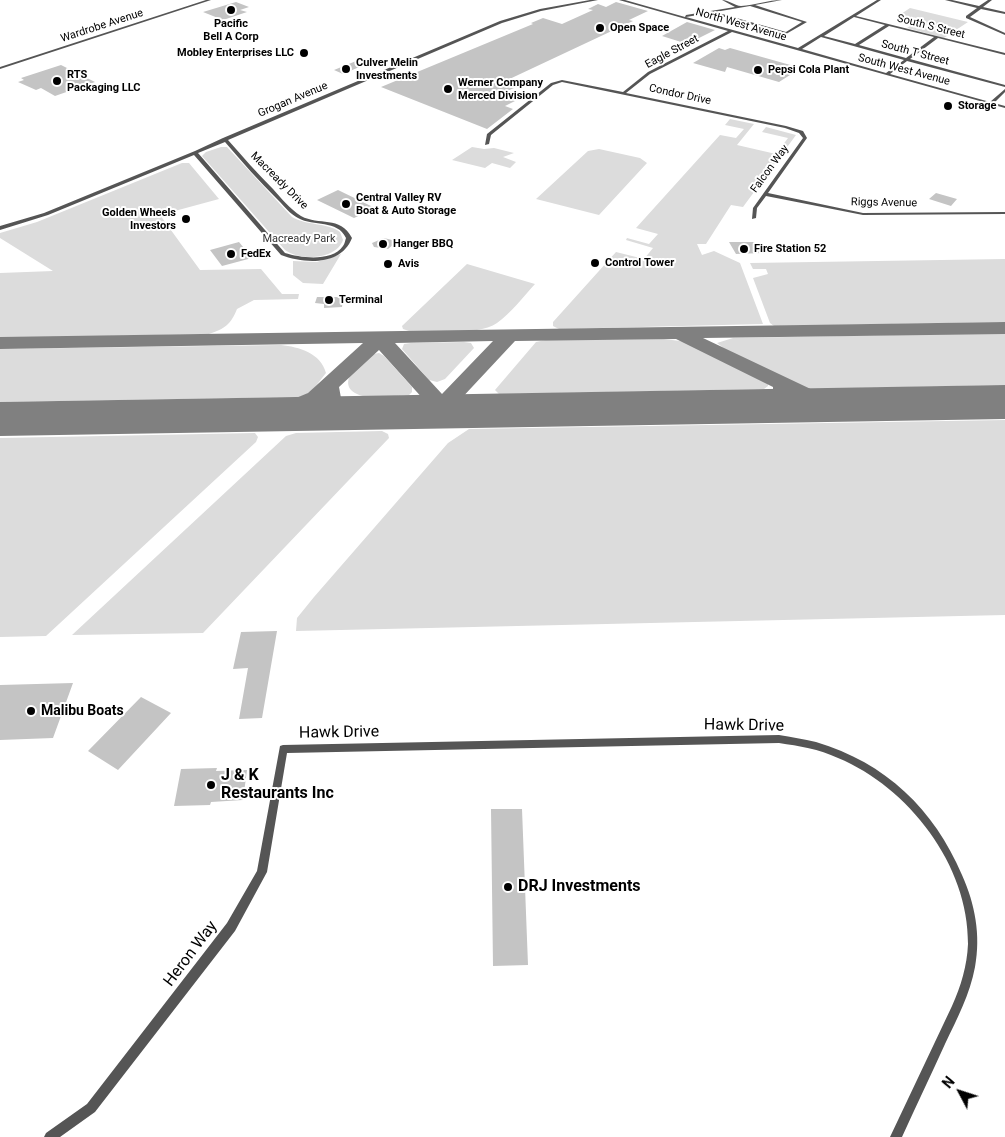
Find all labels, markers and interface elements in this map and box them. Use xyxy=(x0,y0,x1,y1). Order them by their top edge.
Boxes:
marker: Pacific Bell A Corp xyxy=(225,4,237,16)
street label: Wardrobe Avenue xyxy=(59,6,145,46)
street label: North West Avenue xyxy=(694,6,788,44)
street label: South S Street xyxy=(896,12,966,42)
place label: Pacific Bell A Corp xyxy=(203,17,259,43)
place label: Open Space xyxy=(610,21,669,35)
marker: Open Space xyxy=(594,22,606,34)
street label: Eagle Street xyxy=(643,32,701,72)
street label: South T Street xyxy=(880,38,950,68)
place label: Mobley Enterprises LLC xyxy=(177,46,294,60)
marker: Mobley Enterprises LLC xyxy=(298,47,310,59)
street label: South West Avenue xyxy=(857,51,951,89)
place label: Culver Melin Investments xyxy=(356,56,418,82)
marker: Culver Melin Investments xyxy=(340,63,352,75)
place label: Pepsi Cola Plant xyxy=(768,63,849,77)
marker: Pepsi Cola Plant xyxy=(752,64,764,76)
place label: RTS Packaging LLC xyxy=(67,68,141,94)
marker: RTS Packaging LLC xyxy=(51,75,63,87)
place label: Werner Company Merced Division xyxy=(458,76,543,102)
street label: Grogan Avenue xyxy=(256,79,330,121)
street label: Condor Drive xyxy=(648,82,712,108)
marker: Werner Company Merced Division xyxy=(442,83,454,95)
place label: Storage xyxy=(958,99,997,113)
marker: Storage xyxy=(942,100,954,112)
street label: Falcon Way xyxy=(748,142,792,196)
street label: Macready Drive xyxy=(248,150,310,212)
place label: Central Valley RV Boat & Auto Storage xyxy=(356,191,456,217)
street label: Riggs Avenue xyxy=(851,196,917,210)
marker: Central Valley RV Boat & Auto Storage xyxy=(340,198,352,210)
place label: Golden Wheels Investors xyxy=(102,206,176,232)
marker: Golden Wheels Investors xyxy=(180,213,192,225)
park label: Macready Park xyxy=(262,232,336,246)
place label: Hanger BBQ xyxy=(393,237,453,251)
marker: Hanger BBQ xyxy=(377,238,389,250)
place label: Fire Station 52 xyxy=(754,242,826,256)
marker: Fire Station 52 xyxy=(738,243,750,255)
place label: FedEx xyxy=(241,247,271,261)
marker: FedEx xyxy=(225,248,237,260)
place label: Control Tower xyxy=(605,256,674,270)
place label: Avis xyxy=(398,257,419,271)
marker: Control Tower xyxy=(589,257,601,269)
marker: Avis xyxy=(382,258,394,270)
place label: Terminal xyxy=(339,293,383,307)
marker: Terminal xyxy=(323,294,335,306)
place label: Malibu Boats xyxy=(41,703,124,719)
marker: Malibu Boats xyxy=(25,705,37,717)
street label: Hawk Drive xyxy=(704,716,784,736)
street label: Hawk Drive xyxy=(299,723,379,743)
place label: J & K Restaurants Inc xyxy=(221,766,334,804)
marker: J & K Restaurants Inc xyxy=(205,779,217,791)
place label: DRJ Investments xyxy=(518,877,641,897)
marker: DRJ Investments xyxy=(502,881,514,893)
street label: Heron Way xyxy=(160,917,222,991)
north arrow xyxy=(935,1067,985,1117)
text: N xyxy=(939,1073,958,1091)

